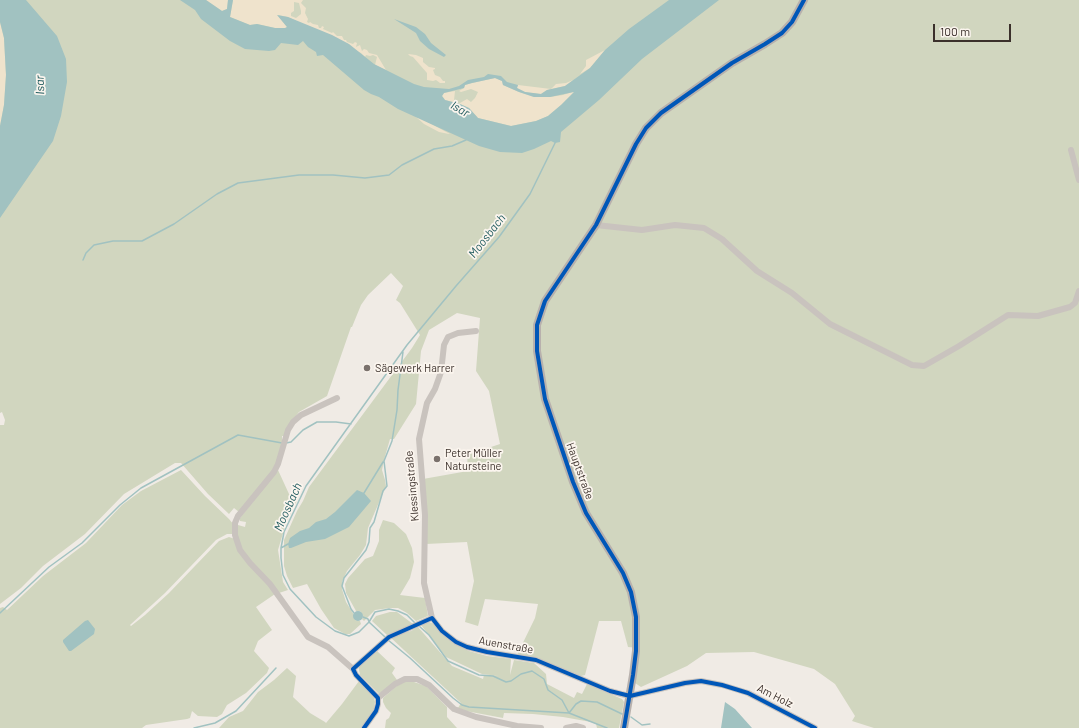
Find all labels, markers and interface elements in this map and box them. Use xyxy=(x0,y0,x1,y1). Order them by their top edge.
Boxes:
scale bar xyxy=(935,16,1013,42)
text: 100 m xyxy=(940,24,970,38)
water label: Isar xyxy=(32,75,48,95)
water label: Isar xyxy=(448,98,472,120)
water label: Moosbach xyxy=(465,211,509,261)
place label: Sägewerk Harrer xyxy=(375,361,455,375)
marker: Sägewerk Harrer xyxy=(362,363,372,373)
street label: Hauptstraße xyxy=(564,441,596,501)
place label: Peter Müller Natursteine xyxy=(445,446,502,472)
street label: Klessingstraße xyxy=(402,450,422,522)
marker: Peter Müller Natursteine xyxy=(432,454,442,464)
water label: Moosbach xyxy=(271,480,305,534)
street label: Auenstraße xyxy=(478,634,534,656)
street label: Am Holz xyxy=(755,681,795,711)

